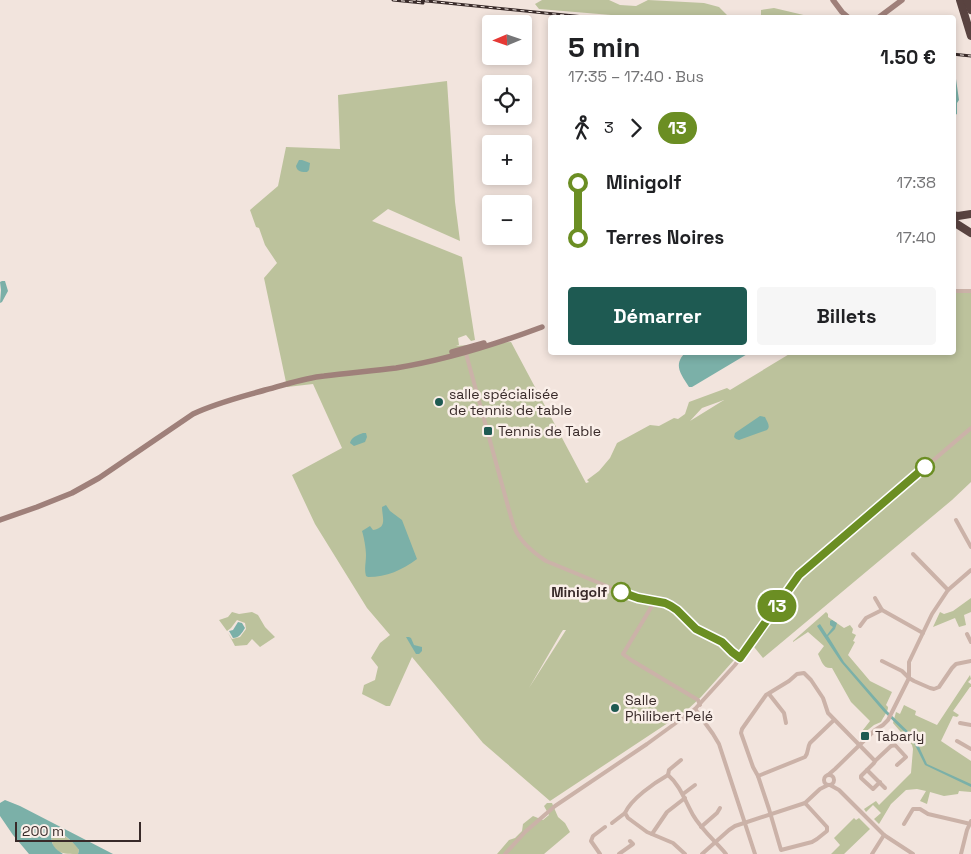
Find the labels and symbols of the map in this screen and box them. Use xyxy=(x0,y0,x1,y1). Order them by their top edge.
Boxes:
north arrow xyxy=(482,15,532,65)
place label: salle spécialisée de tennis de table xyxy=(449,385,572,419)
marker: salle spécialisée de tennis de table xyxy=(433,396,445,408)
place label: Tennis de Table xyxy=(498,422,601,440)
marker: Tennis de Table xyxy=(482,425,494,437)
unlabelled marker xyxy=(915,457,935,477)
marker: Minigolf xyxy=(611,582,631,602)
place label: Minigolf xyxy=(551,583,607,601)
line badge: 13 xyxy=(754,590,800,622)
place label: Salle Philibert Pelé xyxy=(625,691,713,725)
marker: Salle Philibert Pelé xyxy=(609,702,621,714)
place label: Tabarly xyxy=(875,727,924,745)
marker: Tabarly xyxy=(859,730,871,742)
scale bar xyxy=(15,819,141,842)

